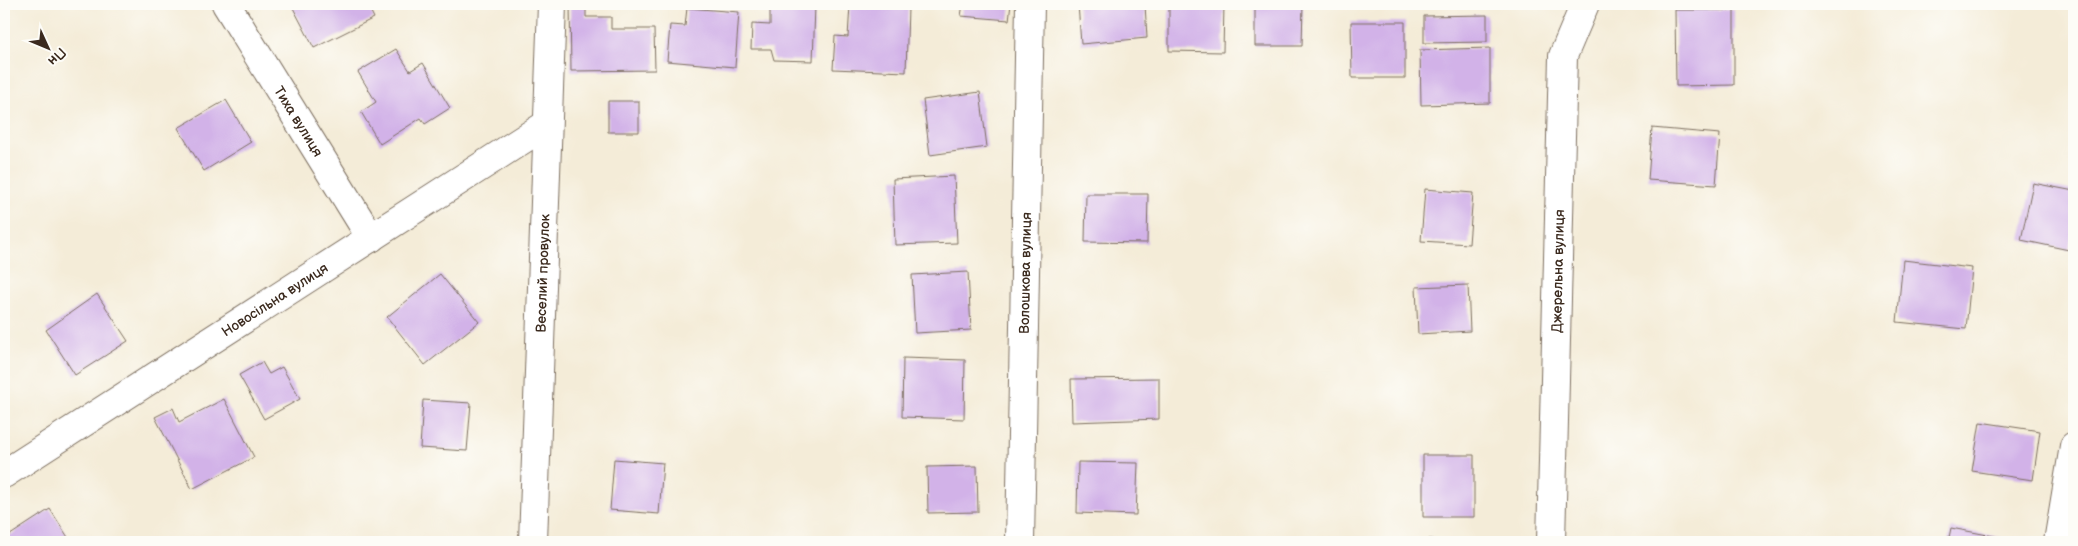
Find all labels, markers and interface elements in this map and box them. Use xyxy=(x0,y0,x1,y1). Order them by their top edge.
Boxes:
north arrow xyxy=(22,22,72,72)
text: Пн xyxy=(44,44,70,69)
street label: Тиха вулиця xyxy=(270,83,327,160)
street label: Джерельна вулиця xyxy=(1548,209,1568,333)
street label: Волошкова вулиця xyxy=(1016,212,1035,334)
street label: Веселий провулок xyxy=(532,213,554,333)
street label: Новосільна вулиця xyxy=(219,259,331,340)

